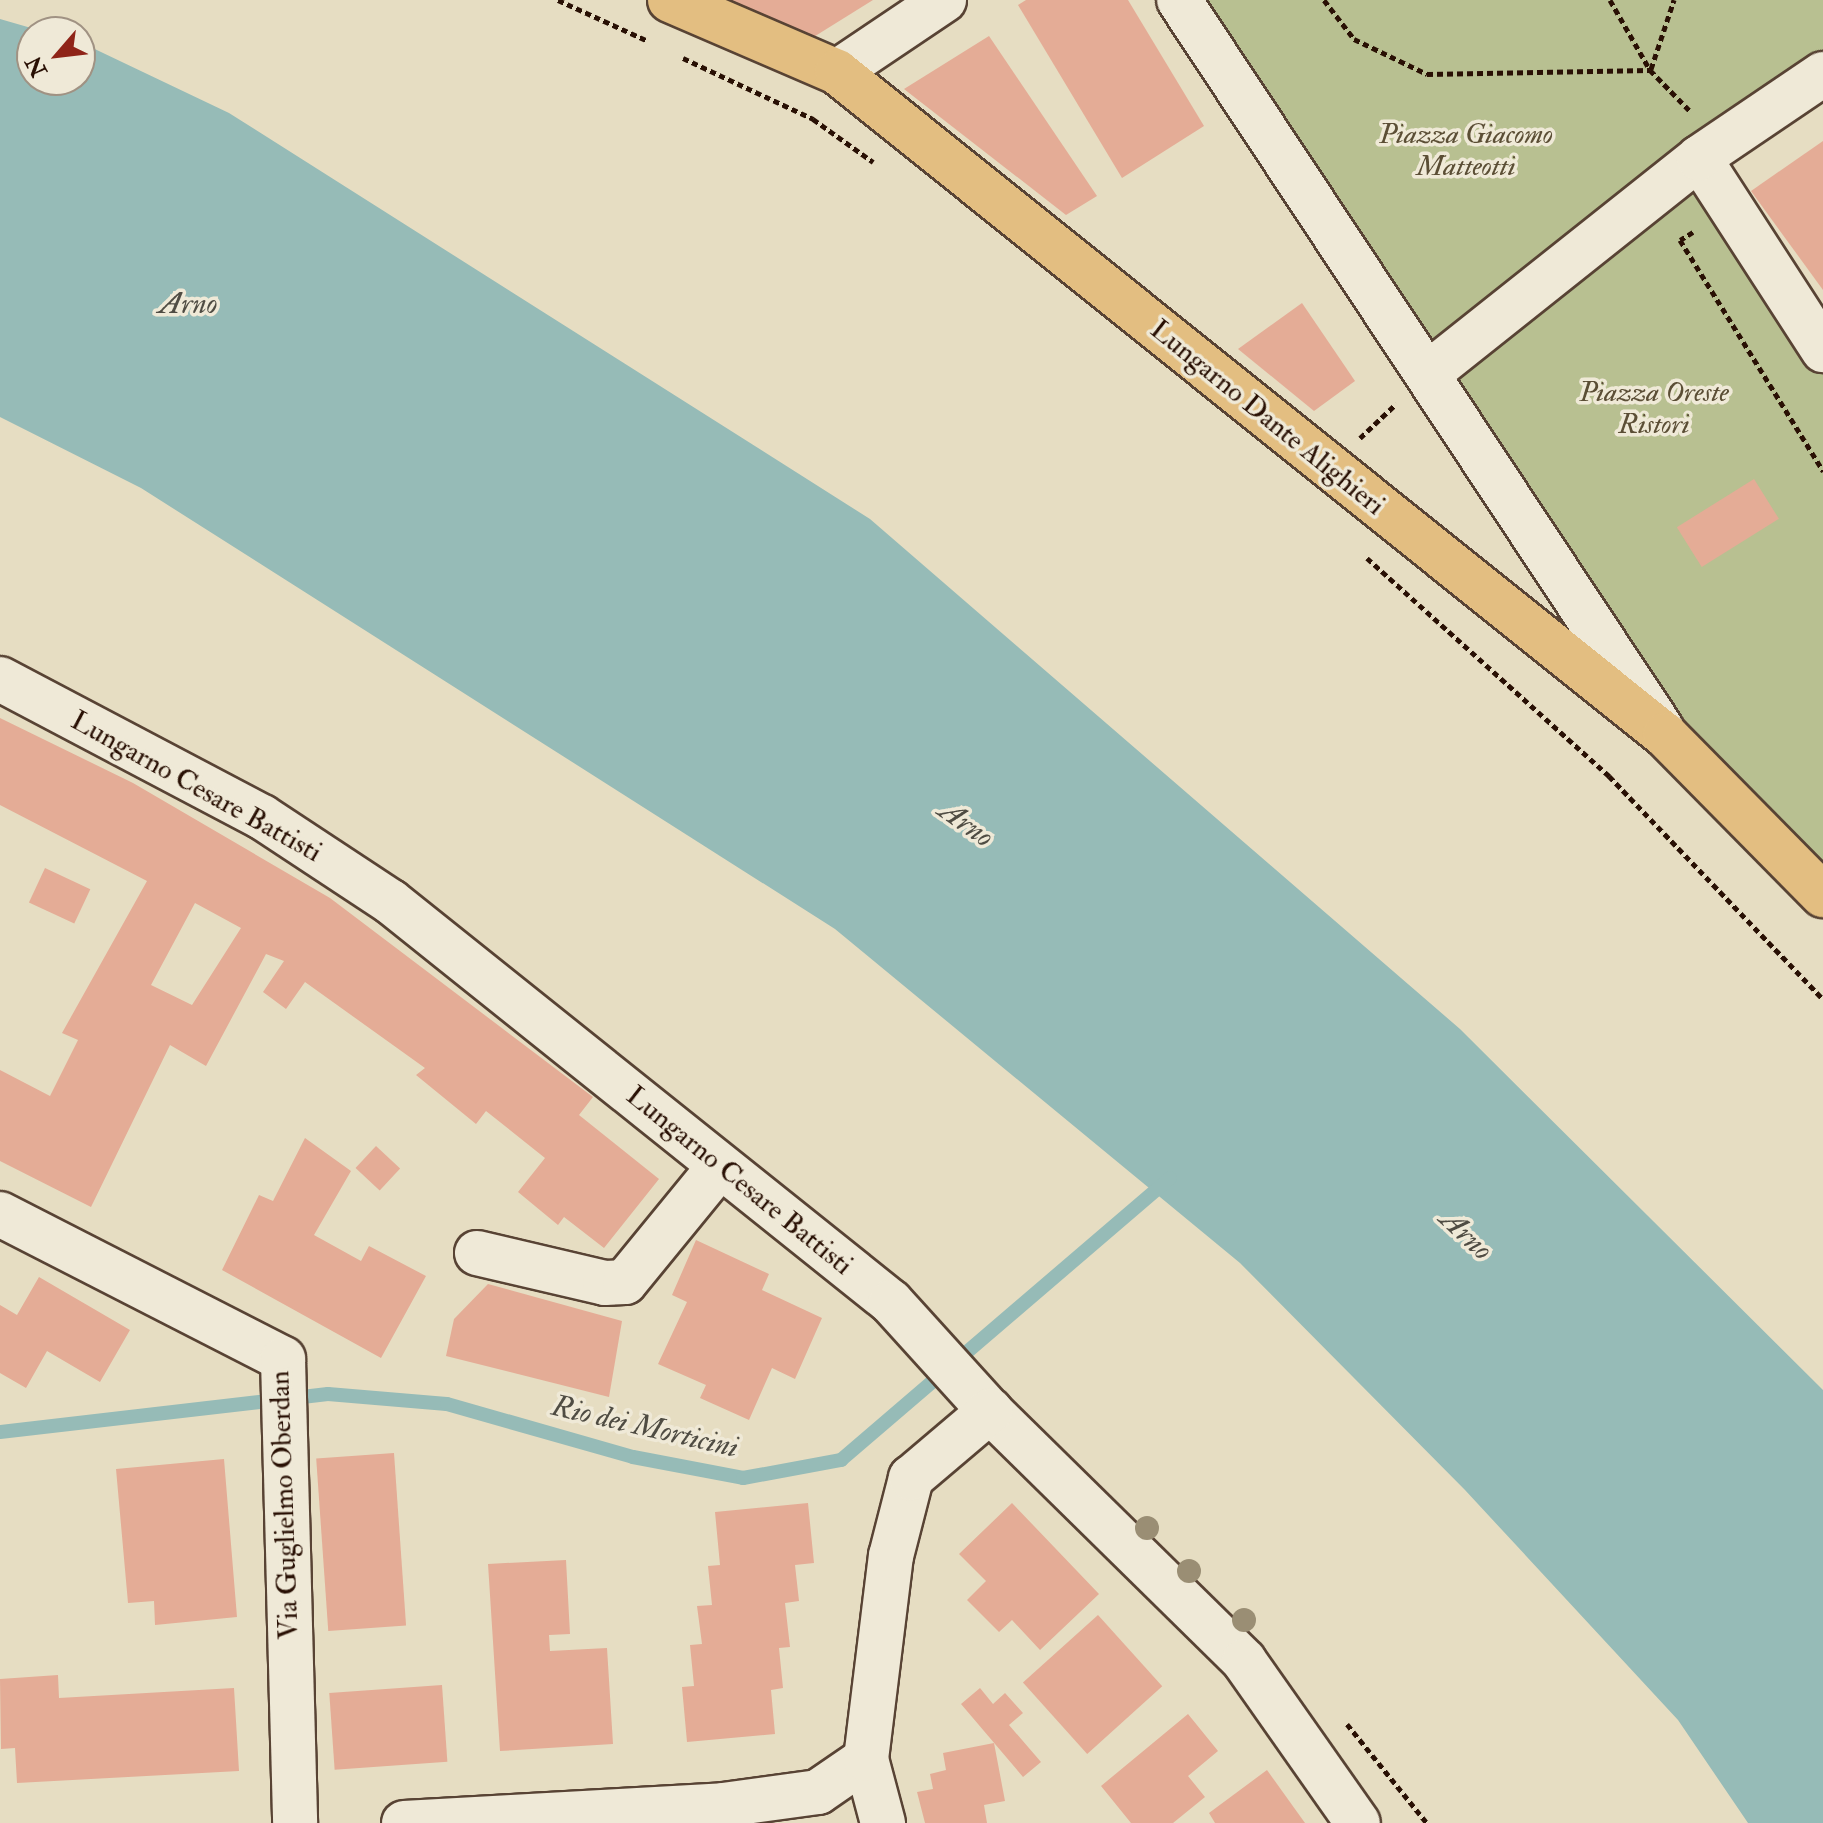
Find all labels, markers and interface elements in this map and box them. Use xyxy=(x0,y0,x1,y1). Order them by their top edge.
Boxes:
north arrow xyxy=(16,16,96,96)
text: N xyxy=(20,51,54,82)
park label: Piazza Giacomo Matteotti xyxy=(1379,118,1553,184)
water label: Arno xyxy=(159,286,217,322)
street label: Lungarno Dante Alighieri xyxy=(1143,313,1391,523)
park label: Piazza Oreste Ristori xyxy=(1579,376,1729,442)
street label: Lungarno Cesare Battisti xyxy=(65,704,327,870)
water label: Arno xyxy=(932,792,1000,856)
street label: Lungarno Cesare Battisti xyxy=(619,1079,859,1283)
water label: Arno xyxy=(1432,1202,1500,1268)
street label: Via Guglielmo Oberdan xyxy=(264,1370,306,1640)
water label: Rio dei Morticini xyxy=(548,1388,742,1466)

